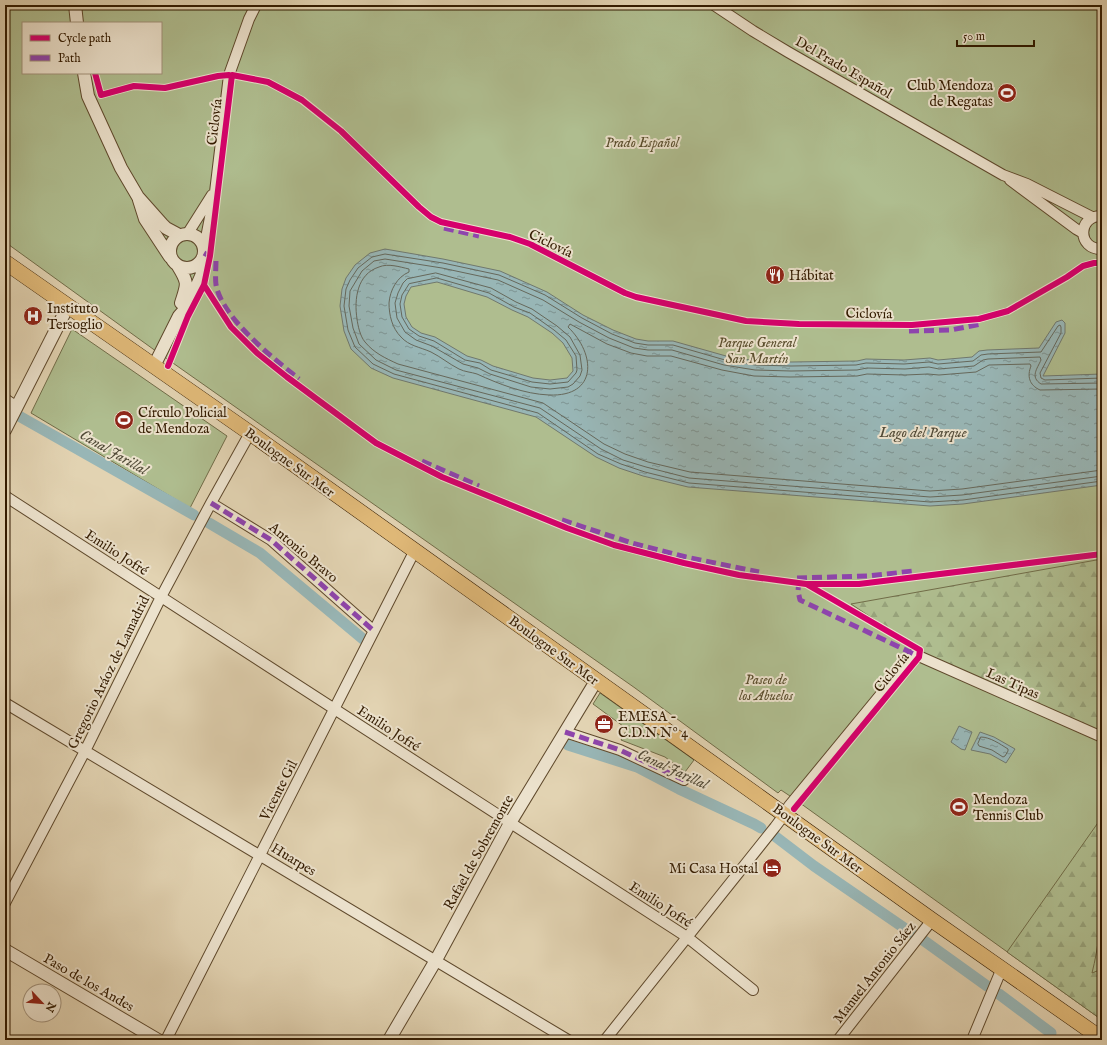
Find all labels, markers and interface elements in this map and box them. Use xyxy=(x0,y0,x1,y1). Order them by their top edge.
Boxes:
legend xyxy=(22,22,162,74)
scale bar xyxy=(957,22,1034,48)
text: 50 m xyxy=(963,29,985,44)
text: Cycle path xyxy=(58,31,112,47)
street label: Del Prado Español xyxy=(792,33,895,103)
text: Path xyxy=(58,51,81,66)
place label: Club Mendoza de Regatas xyxy=(907,77,994,111)
sports icon: Club Mendoza de Regatas xyxy=(996,82,1018,104)
street label: Ciclovía xyxy=(203,97,227,146)
park label: Prado Español xyxy=(605,134,681,152)
street label: Ciclovía xyxy=(526,226,576,263)
restaurant icon: Hábitat xyxy=(764,264,786,286)
place label: Hábitat xyxy=(789,267,834,285)
place label: Instituto Tersoglio xyxy=(47,300,103,334)
hospital icon: Instituto Tersoglio xyxy=(22,305,44,327)
street label: Ciclovía xyxy=(845,305,893,323)
park label: Parque General San Martín xyxy=(718,334,798,368)
place label: Círculo Policial de Mendoza xyxy=(138,404,227,438)
sports icon: Círculo Policial de Mendoza xyxy=(113,409,135,431)
water label: Lago del Parque xyxy=(878,423,967,443)
street label: Boulogne Sur Mer xyxy=(241,424,338,502)
water label: Canal Jarillal xyxy=(76,425,153,480)
street label: Antonio Bravo xyxy=(264,518,342,587)
street label: Emilio Jofré xyxy=(81,526,152,580)
street label: Gregorio Aráoz de Lamadrid xyxy=(64,592,154,752)
street label: Boulogne Sur Mer xyxy=(505,612,602,690)
street label: Ciclovía xyxy=(870,648,914,696)
street label: Las Tipas xyxy=(983,664,1042,704)
park label: Paseo de los Abuelos xyxy=(739,671,794,705)
street label: Emilio Jofré xyxy=(353,702,424,756)
place label: EMESA - C.D.N Nº 4 xyxy=(618,708,688,742)
office icon: EMESA - C.D.N Nº 4 xyxy=(593,713,615,735)
water label: Canal Jarillal xyxy=(634,745,712,795)
street label: Vicente Gil xyxy=(256,757,302,825)
street label: Rafael de Sobremonte xyxy=(440,791,518,913)
place label: Mendoza Tennis Club xyxy=(973,791,1044,825)
sports icon: Mendoza Tennis Club xyxy=(948,796,970,818)
street label: Boulogne Sur Mer xyxy=(769,800,866,878)
street label: Huarpes xyxy=(268,839,319,880)
hotel icon: Mi Casa Hostal xyxy=(761,857,783,879)
place label: Mi Casa Hostal xyxy=(669,860,758,878)
street label: Emilio Jofré xyxy=(625,878,696,932)
street label: Manuel Antonio Sáez xyxy=(829,918,920,1027)
street label: Paso de los Andes xyxy=(40,950,137,1016)
north arrow xyxy=(22,983,62,1023)
text: N xyxy=(42,999,59,1015)

